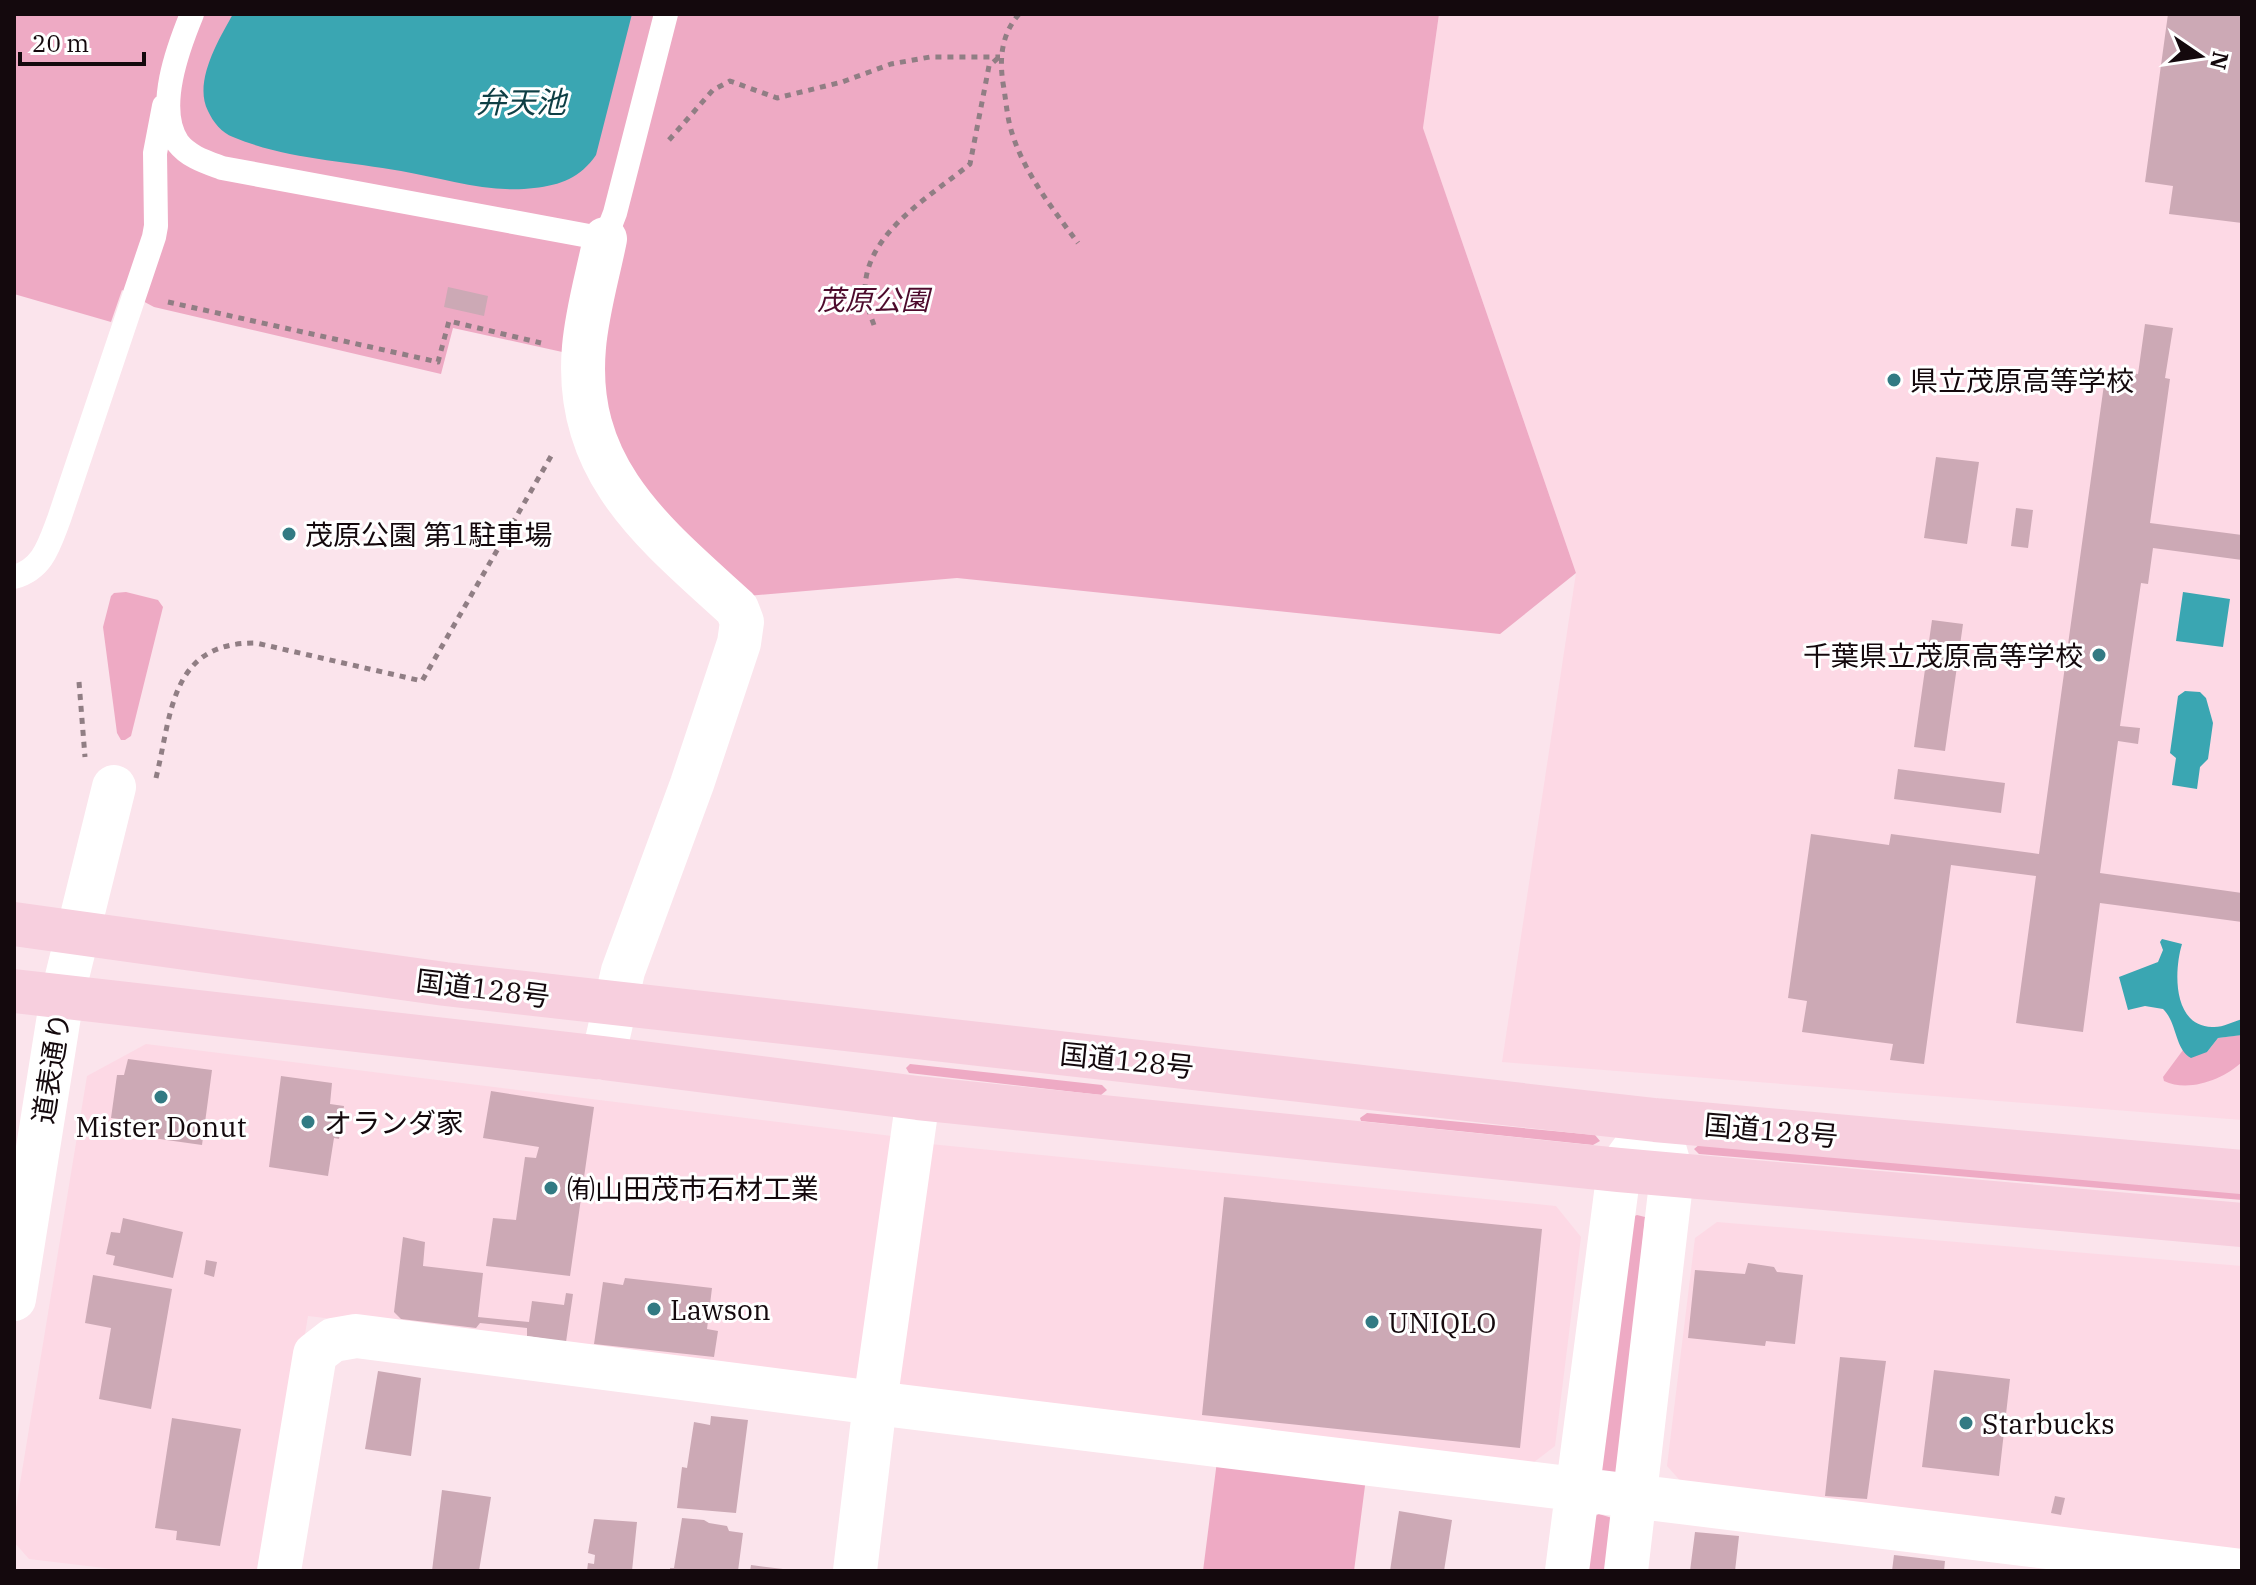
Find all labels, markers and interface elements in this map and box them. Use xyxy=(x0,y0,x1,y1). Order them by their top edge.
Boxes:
scale bar xyxy=(20,16,144,66)
north arrow xyxy=(2160,16,2240,96)
text: 20 m xyxy=(32,27,89,59)
text: N xyxy=(2204,49,2236,72)
water label: 弁天池 xyxy=(476,82,569,121)
park label: 茂原公園 xyxy=(817,281,933,318)
place label: 県立茂原高等学校 xyxy=(1910,362,2134,399)
marker: 県立茂原高等学校 xyxy=(1885,371,1903,389)
place label: 茂原公園 第1駐車場 xyxy=(305,516,552,553)
marker: 茂原公園 第1駐車場 xyxy=(280,525,298,543)
place label: 千葉県立茂原高等学校 xyxy=(1803,637,2083,674)
marker: 千葉県立茂原高等学校 xyxy=(2090,646,2108,664)
street label: 国道128号 xyxy=(414,961,552,1015)
street label: 道表通り xyxy=(24,1010,78,1126)
street label: 国道128号 xyxy=(1058,1035,1196,1085)
marker: Mister Donut xyxy=(152,1088,170,1106)
place label: オランダ家 xyxy=(324,1104,464,1141)
street label: 国道128号 xyxy=(1702,1106,1840,1154)
place label: Mister Donut xyxy=(75,1108,247,1145)
marker: オランダ家 xyxy=(299,1113,317,1131)
place label: ㈲山田茂市石材工業 xyxy=(567,1170,819,1207)
marker: ㈲山田茂市石材工業 xyxy=(542,1179,560,1197)
place label: Lawson xyxy=(670,1291,771,1328)
marker: Lawson xyxy=(645,1300,663,1318)
place label: UNIQLO xyxy=(1388,1304,1496,1341)
marker: UNIQLO xyxy=(1363,1313,1381,1331)
place label: Starbucks xyxy=(1982,1405,2115,1442)
marker: Starbucks xyxy=(1957,1414,1975,1432)

